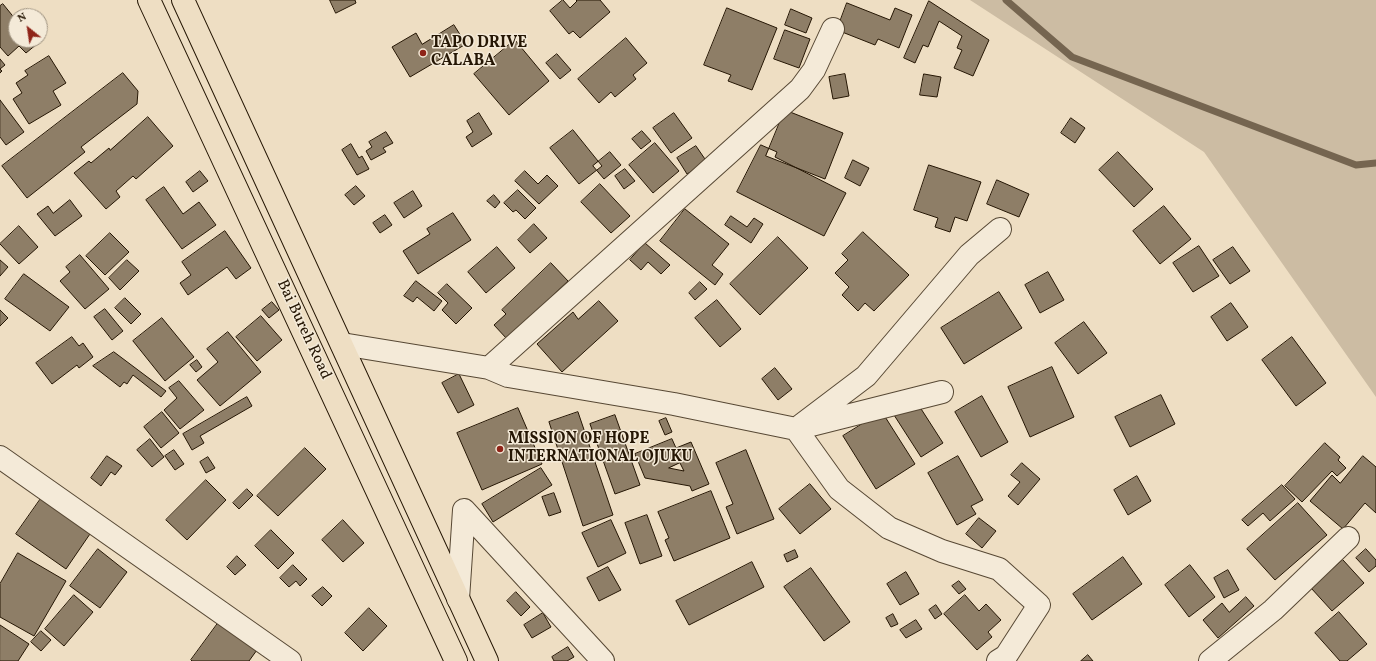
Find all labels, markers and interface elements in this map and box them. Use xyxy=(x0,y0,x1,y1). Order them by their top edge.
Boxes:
north arrow xyxy=(8,8,48,48)
text: N xyxy=(15,10,29,27)
place label: TAPO DRIVE CALABA xyxy=(431,34,527,72)
marker: TAPO DRIVE CALABA xyxy=(418,48,428,58)
street label: Bai Bureh Road xyxy=(271,277,335,383)
place label: MISSION OF HOPE INTERNATIONAL OJUKU xyxy=(508,430,693,468)
marker: MISSION OF HOPE INTERNATIONAL OJUKU xyxy=(495,444,505,454)

